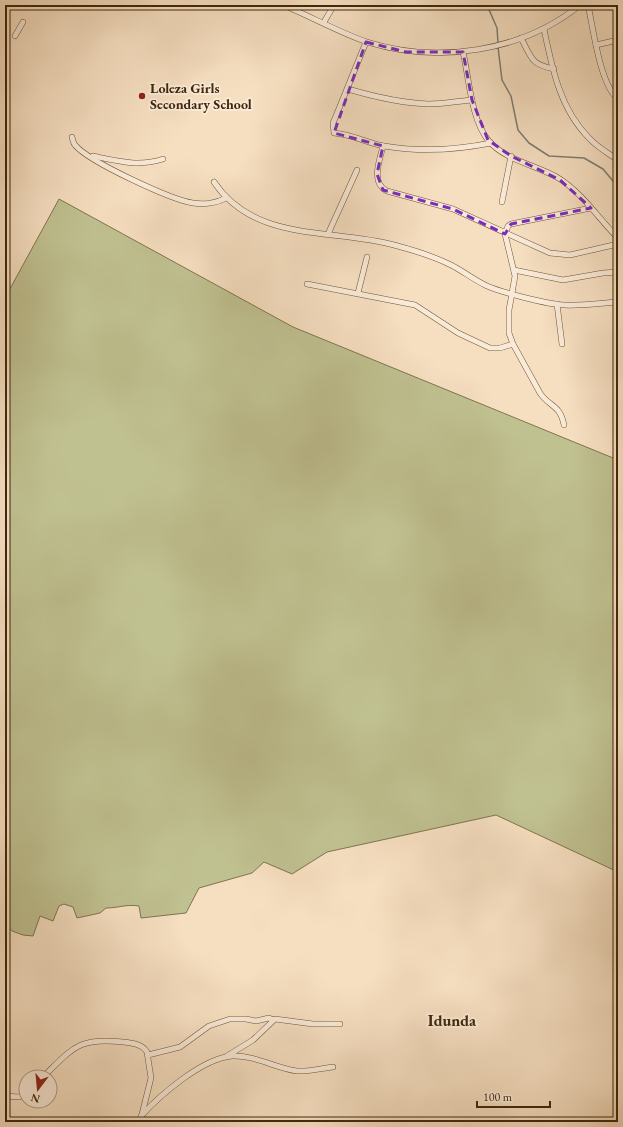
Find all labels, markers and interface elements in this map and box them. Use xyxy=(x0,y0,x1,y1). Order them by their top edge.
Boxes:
place label: Loleza Girls Secondary School xyxy=(150,79,252,113)
marker: Loleza Girls Secondary School xyxy=(137,91,147,101)
district label: Idunda xyxy=(428,1010,477,1031)
north arrow xyxy=(18,1069,58,1109)
scale bar xyxy=(477,1083,550,1109)
text: 100 m xyxy=(483,1089,513,1105)
text: N xyxy=(29,1091,41,1107)

